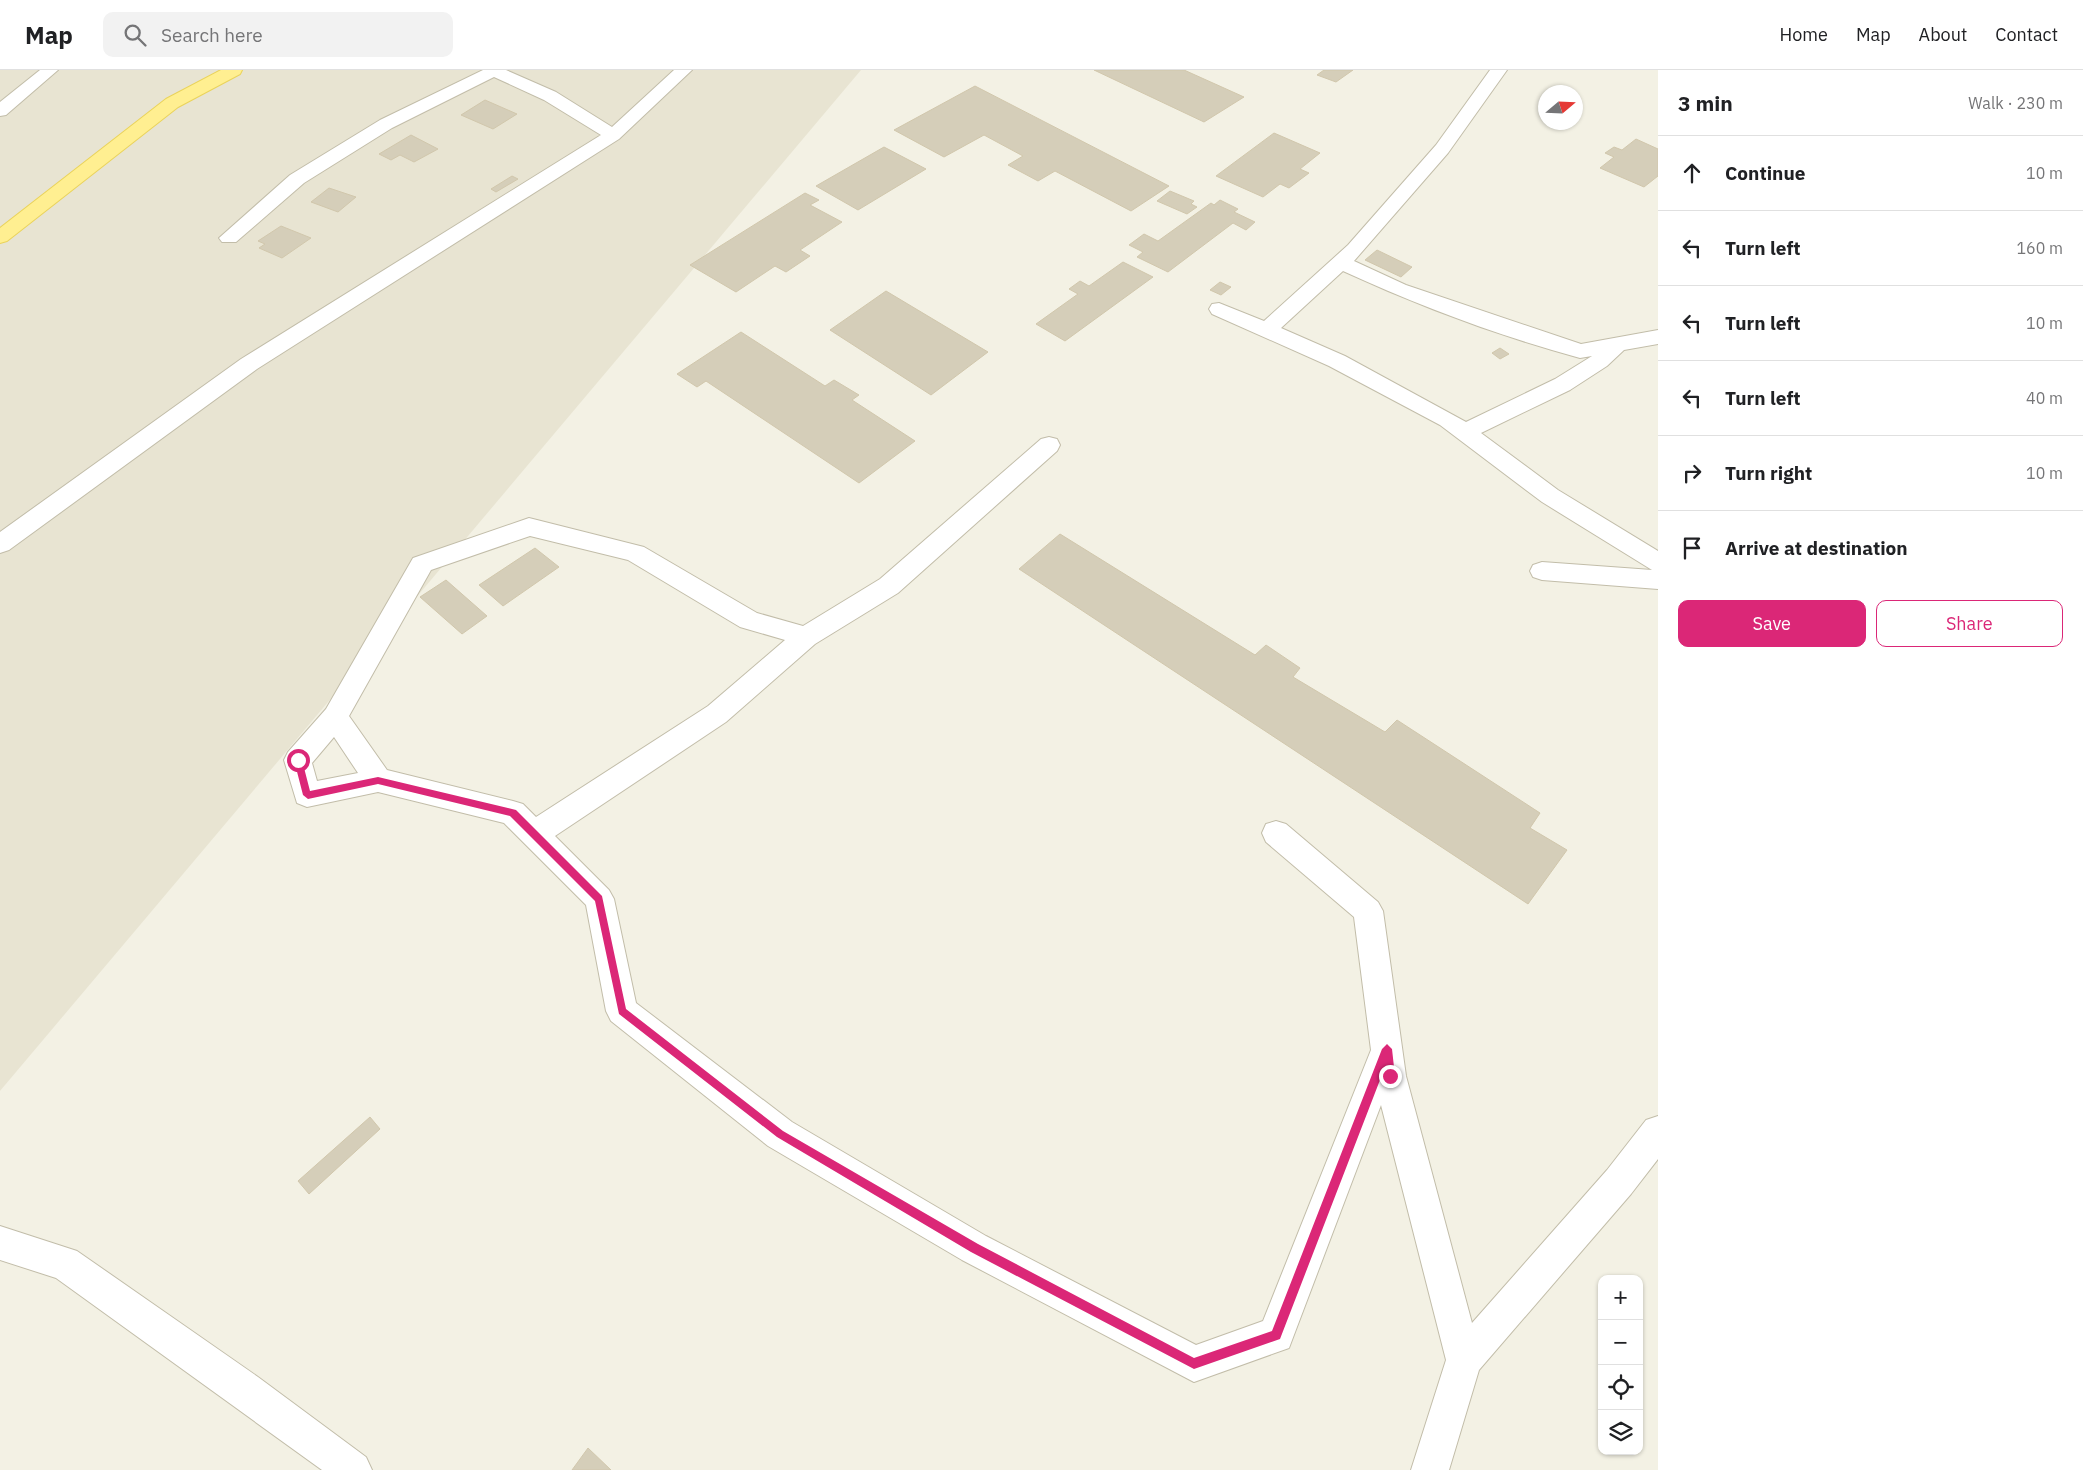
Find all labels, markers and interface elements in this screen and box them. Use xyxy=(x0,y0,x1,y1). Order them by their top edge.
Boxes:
search box xyxy=(103,12,453,57)
text: Map xyxy=(25,19,73,51)
icon: search xyxy=(121,21,149,49)
text: Search here xyxy=(161,23,263,47)
text: Home xyxy=(1780,23,1828,46)
text: Map xyxy=(1856,23,1891,46)
text: About xyxy=(1919,23,1967,46)
text: Contact xyxy=(1995,23,2058,46)
north arrow xyxy=(1538,85,1583,130)
text: 3 min xyxy=(1678,89,1733,117)
text: Walk · 230 m xyxy=(1968,93,2063,113)
icon: ahead xyxy=(1678,159,1706,187)
text: Continue xyxy=(1725,161,1805,185)
text: 10 m xyxy=(2026,163,2063,183)
icon: left xyxy=(1678,234,1706,262)
text: Turn left xyxy=(1725,236,1801,260)
text: 160 m xyxy=(2016,238,2063,258)
icon: left xyxy=(1678,309,1706,337)
text: Turn left xyxy=(1725,311,1801,335)
text: 10 m xyxy=(2026,313,2063,333)
icon: left xyxy=(1678,384,1706,412)
text: Turn left xyxy=(1725,386,1801,410)
text: 40 m xyxy=(2026,388,2063,408)
icon: right xyxy=(1678,459,1706,487)
text: Turn right xyxy=(1725,461,1812,485)
text: 10 m xyxy=(2026,463,2063,483)
icon: arrive xyxy=(1678,534,1706,562)
text: Arrive at destination xyxy=(1725,536,1908,560)
button: Save xyxy=(1678,600,1866,647)
button: Share xyxy=(1876,600,2063,647)
route start xyxy=(287,749,310,772)
route end xyxy=(1379,1065,1402,1088)
map controls xyxy=(1598,1275,1643,1455)
button: + xyxy=(1598,1275,1643,1320)
button: − xyxy=(1598,1320,1643,1365)
button: locate xyxy=(1598,1365,1643,1410)
button: layers xyxy=(1598,1410,1643,1455)

